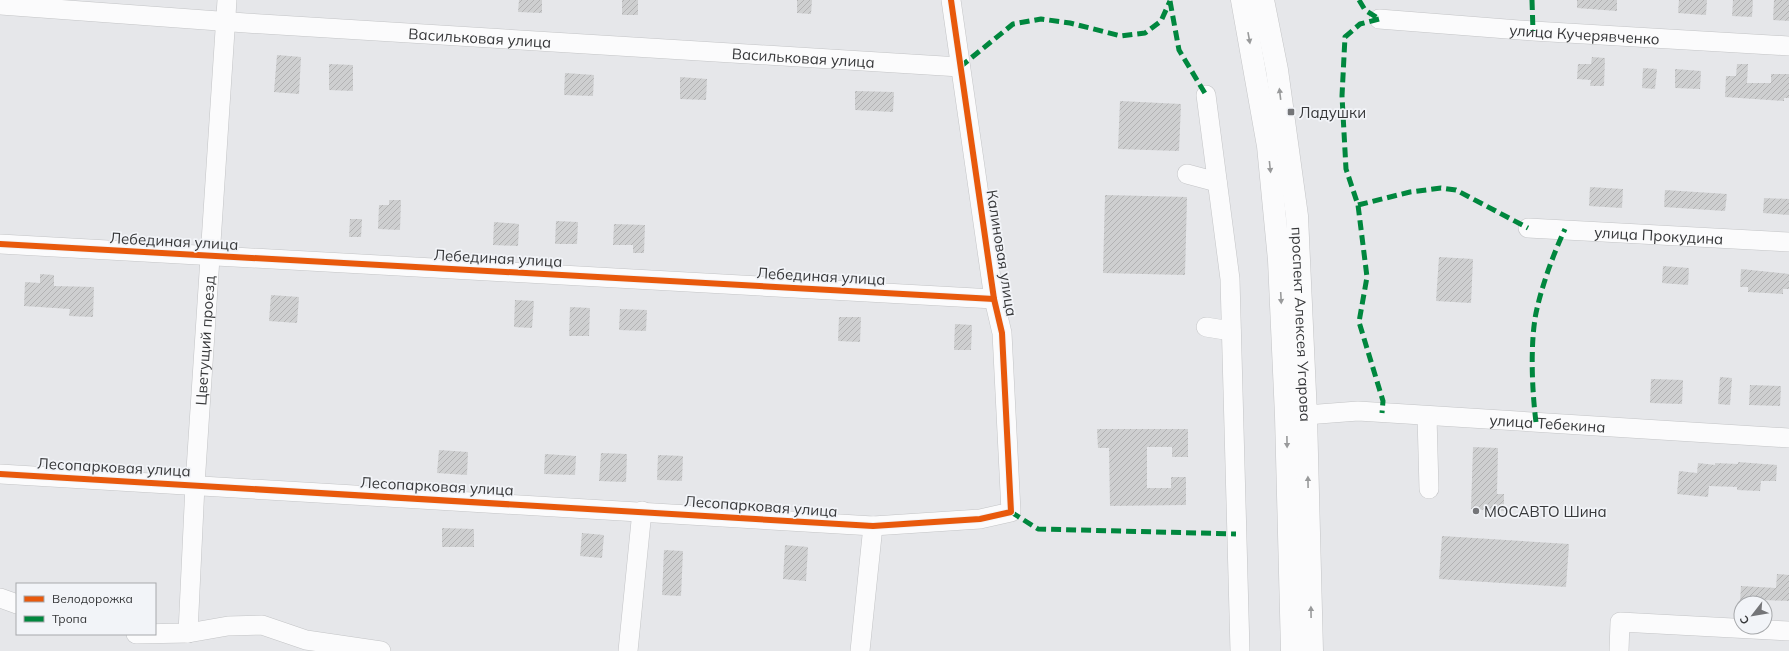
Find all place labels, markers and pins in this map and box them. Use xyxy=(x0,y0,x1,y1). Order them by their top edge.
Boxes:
place label: Ладушки xyxy=(1299,103,1366,122)
marker: Ладушки xyxy=(1286,107,1296,117)
place label: МОСАВТО Шина xyxy=(1484,502,1607,521)
marker: МОСАВТО Шина xyxy=(1471,506,1481,516)

